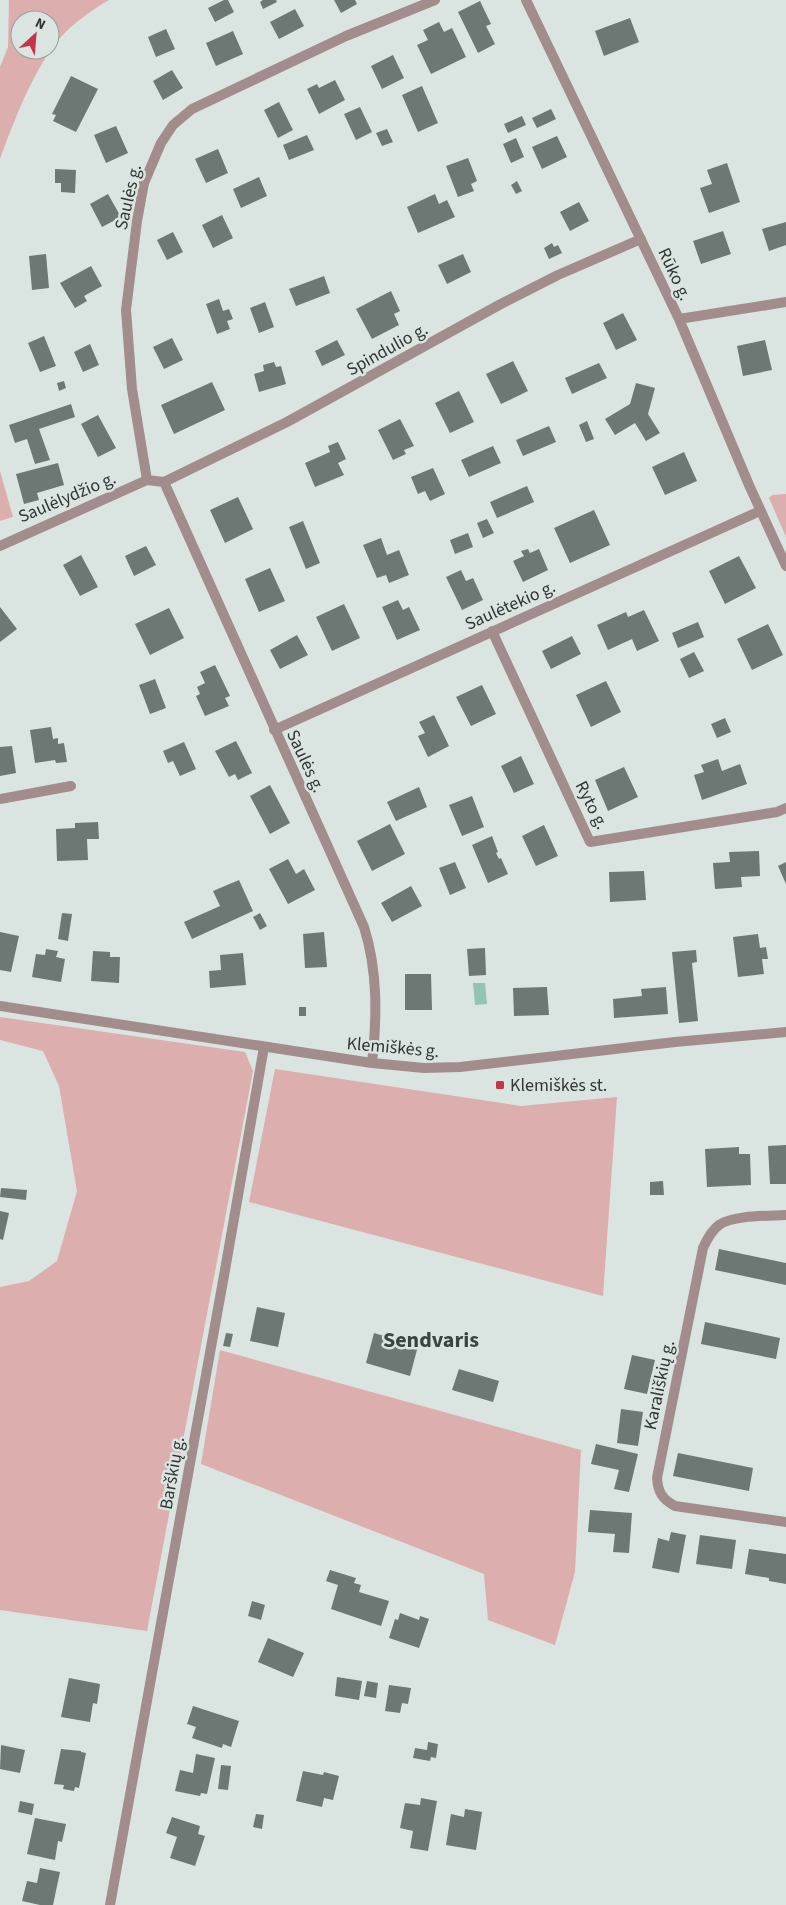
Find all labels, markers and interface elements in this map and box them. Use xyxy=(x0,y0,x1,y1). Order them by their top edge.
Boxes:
north arrow xyxy=(10,10,60,60)
text: N xyxy=(32,13,49,35)
street label: Saulės g. xyxy=(109,162,148,232)
street label: Rūko g. xyxy=(651,244,698,305)
street label: Spindulio g. xyxy=(342,317,432,382)
street label: Saulėlydžio g. xyxy=(14,466,120,529)
street label: Saulėtekio g. xyxy=(461,574,560,637)
street label: Saulės g. xyxy=(280,726,331,797)
street label: Ryto g. xyxy=(569,777,614,834)
street label: Klemiškės g. xyxy=(346,1031,440,1064)
place label: Klemiškės st. xyxy=(510,1073,607,1098)
marker: Klemiškės st. xyxy=(494,1079,506,1091)
district label: Sendvaris xyxy=(383,1324,479,1356)
street label: Karališkių g. xyxy=(638,1338,681,1432)
street label: Barškių g. xyxy=(154,1435,191,1512)

